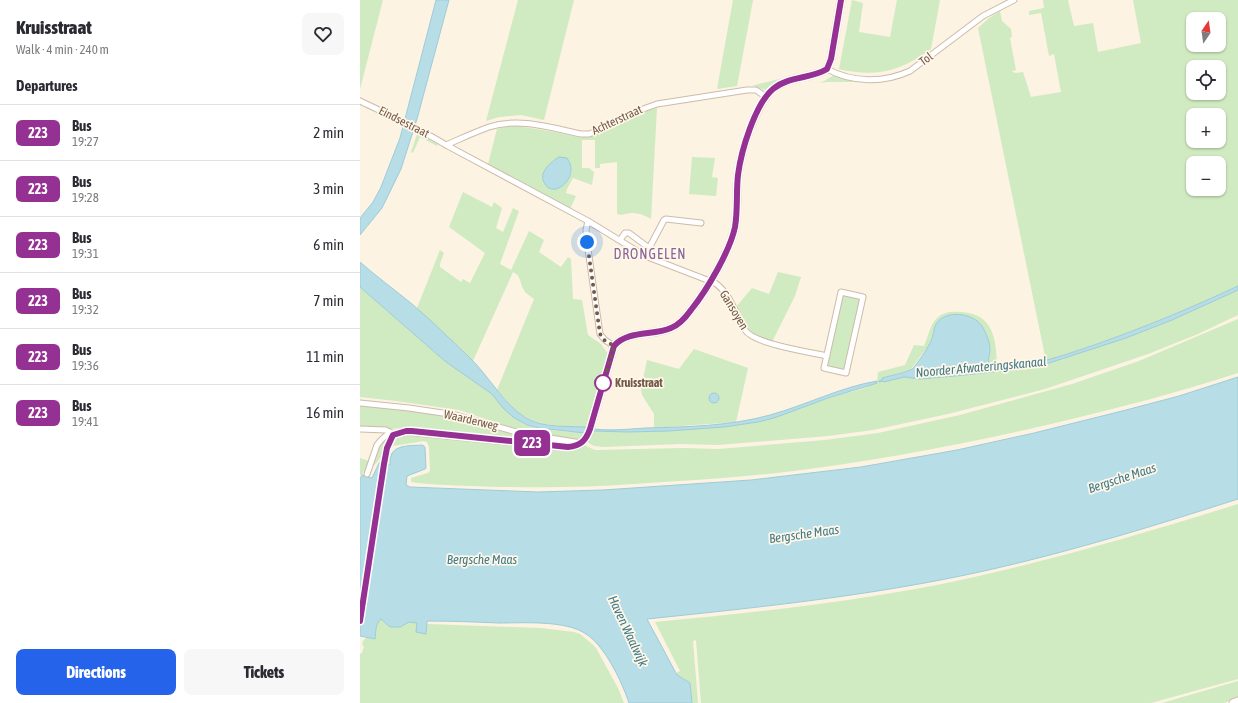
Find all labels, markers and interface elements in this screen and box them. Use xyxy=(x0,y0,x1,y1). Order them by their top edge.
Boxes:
north arrow xyxy=(1186,12,1226,52)
map controls xyxy=(1186,12,1226,196)
button: heart xyxy=(302,13,344,55)
text: Kruisstraat xyxy=(16,16,92,38)
text: Walk · 4 min · 240 m xyxy=(16,42,109,57)
street label: Tol xyxy=(916,49,936,69)
button: locate xyxy=(1186,60,1226,100)
text: Departures xyxy=(16,77,78,94)
street label: Achterstraat xyxy=(590,102,645,138)
street label: Eindsestraat xyxy=(376,103,432,141)
button: + xyxy=(1186,108,1226,148)
text: Bus xyxy=(72,117,92,134)
text: 2 min xyxy=(313,124,344,141)
text: 223 xyxy=(28,125,48,141)
text: 19:27 xyxy=(72,134,99,149)
button: − xyxy=(1186,156,1226,196)
text: Bus xyxy=(72,173,92,190)
text: 3 min xyxy=(313,180,344,197)
text: 223 xyxy=(28,181,48,197)
text: 19:28 xyxy=(72,190,99,205)
text: Bus xyxy=(72,229,92,246)
your location xyxy=(577,232,597,252)
text: 6 min xyxy=(313,236,344,253)
text: 223 xyxy=(28,237,48,253)
text: 19:31 xyxy=(72,246,99,261)
district label: DRONGELEN xyxy=(613,246,687,262)
text: Bus xyxy=(72,285,92,302)
street label: Gansoyen xyxy=(717,288,751,332)
text: 7 min xyxy=(313,292,344,309)
text: 223 xyxy=(28,293,48,309)
text: 19:32 xyxy=(72,302,99,317)
text: Bus xyxy=(72,341,92,358)
text: 11 min xyxy=(306,348,344,365)
text: 223 xyxy=(28,349,48,365)
water label: Noorder Afwateringskanaal xyxy=(915,354,1047,380)
text: 19:36 xyxy=(72,358,99,373)
marker: Kruisstraat xyxy=(594,374,612,392)
place label: Kruisstraat xyxy=(615,376,663,390)
text: Bus xyxy=(72,397,92,414)
text: 16 min xyxy=(306,404,344,421)
text: 223 xyxy=(28,405,48,421)
street label: Waarderweg xyxy=(442,407,500,433)
text: 19:41 xyxy=(72,414,99,429)
line badge: 223 xyxy=(509,430,555,456)
text: 223 xyxy=(522,435,542,451)
water label: Bergsche Maas xyxy=(1086,460,1158,496)
water label: Bergsche Maas xyxy=(768,522,840,546)
water label: Bergsche Maas xyxy=(447,552,518,567)
water label: Haven Waalwijk xyxy=(605,593,651,669)
button: Directions xyxy=(16,649,176,695)
button: Tickets xyxy=(184,649,344,695)

